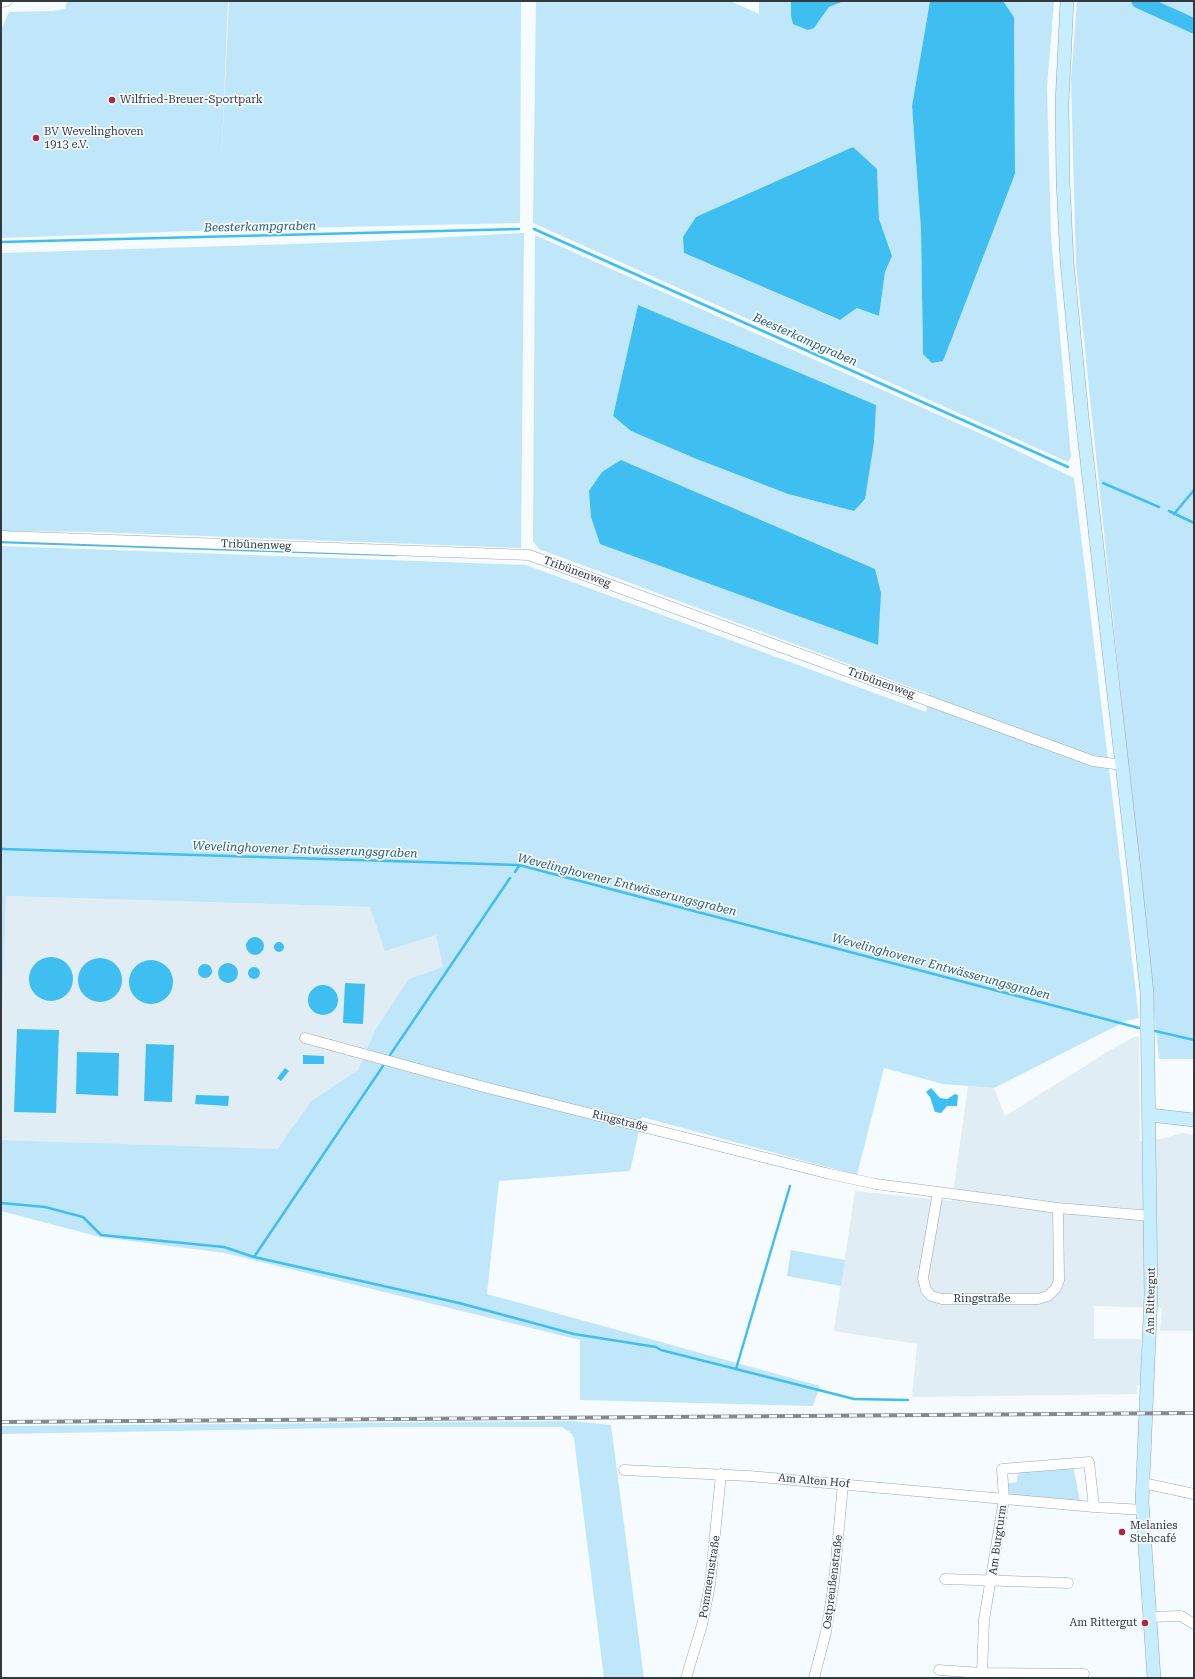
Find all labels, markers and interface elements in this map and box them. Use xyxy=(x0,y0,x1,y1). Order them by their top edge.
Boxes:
place label: Wilfried-Breuer-Sportpark xyxy=(120,93,263,107)
marker: Wilfried-Breuer-Sportpark xyxy=(107,95,117,105)
place label: BV Wevelinghoven 1913 e.V. xyxy=(44,125,144,151)
marker: BV Wevelinghoven 1913 e.V. xyxy=(31,133,41,143)
water label: Beesterkampgraben xyxy=(204,219,316,235)
water label: Beesterkampgraben xyxy=(751,311,859,369)
street label: Tribünenweg xyxy=(221,537,291,553)
street label: Tribünenweg xyxy=(542,554,612,590)
street label: Tribünenweg xyxy=(846,665,916,701)
water label: Wevelinghovener Entwässerungsgraben xyxy=(192,839,418,861)
water label: Wevelinghovener Entwässerungsgraben xyxy=(516,851,738,919)
water label: Wevelinghovener Entwässerungsgraben xyxy=(830,931,1052,1003)
street label: Ringstraße xyxy=(591,1108,649,1134)
street label: Am Rittergut xyxy=(1144,1267,1158,1335)
street label: Ringstraße xyxy=(953,1292,1011,1306)
street label: Am Alten Hof xyxy=(778,1471,850,1491)
street label: Am Burgturm xyxy=(987,1504,1009,1576)
place label: Melanies Stehcafé xyxy=(1130,1519,1178,1545)
marker: Melanies Stehcafé xyxy=(1117,1527,1127,1537)
street label: Ostpreußenstraße xyxy=(821,1534,845,1630)
street label: Pommernstraße xyxy=(697,1535,723,1619)
place label: Am Rittergut xyxy=(1070,1616,1137,1630)
marker: Am Rittergut xyxy=(1140,1618,1150,1628)

